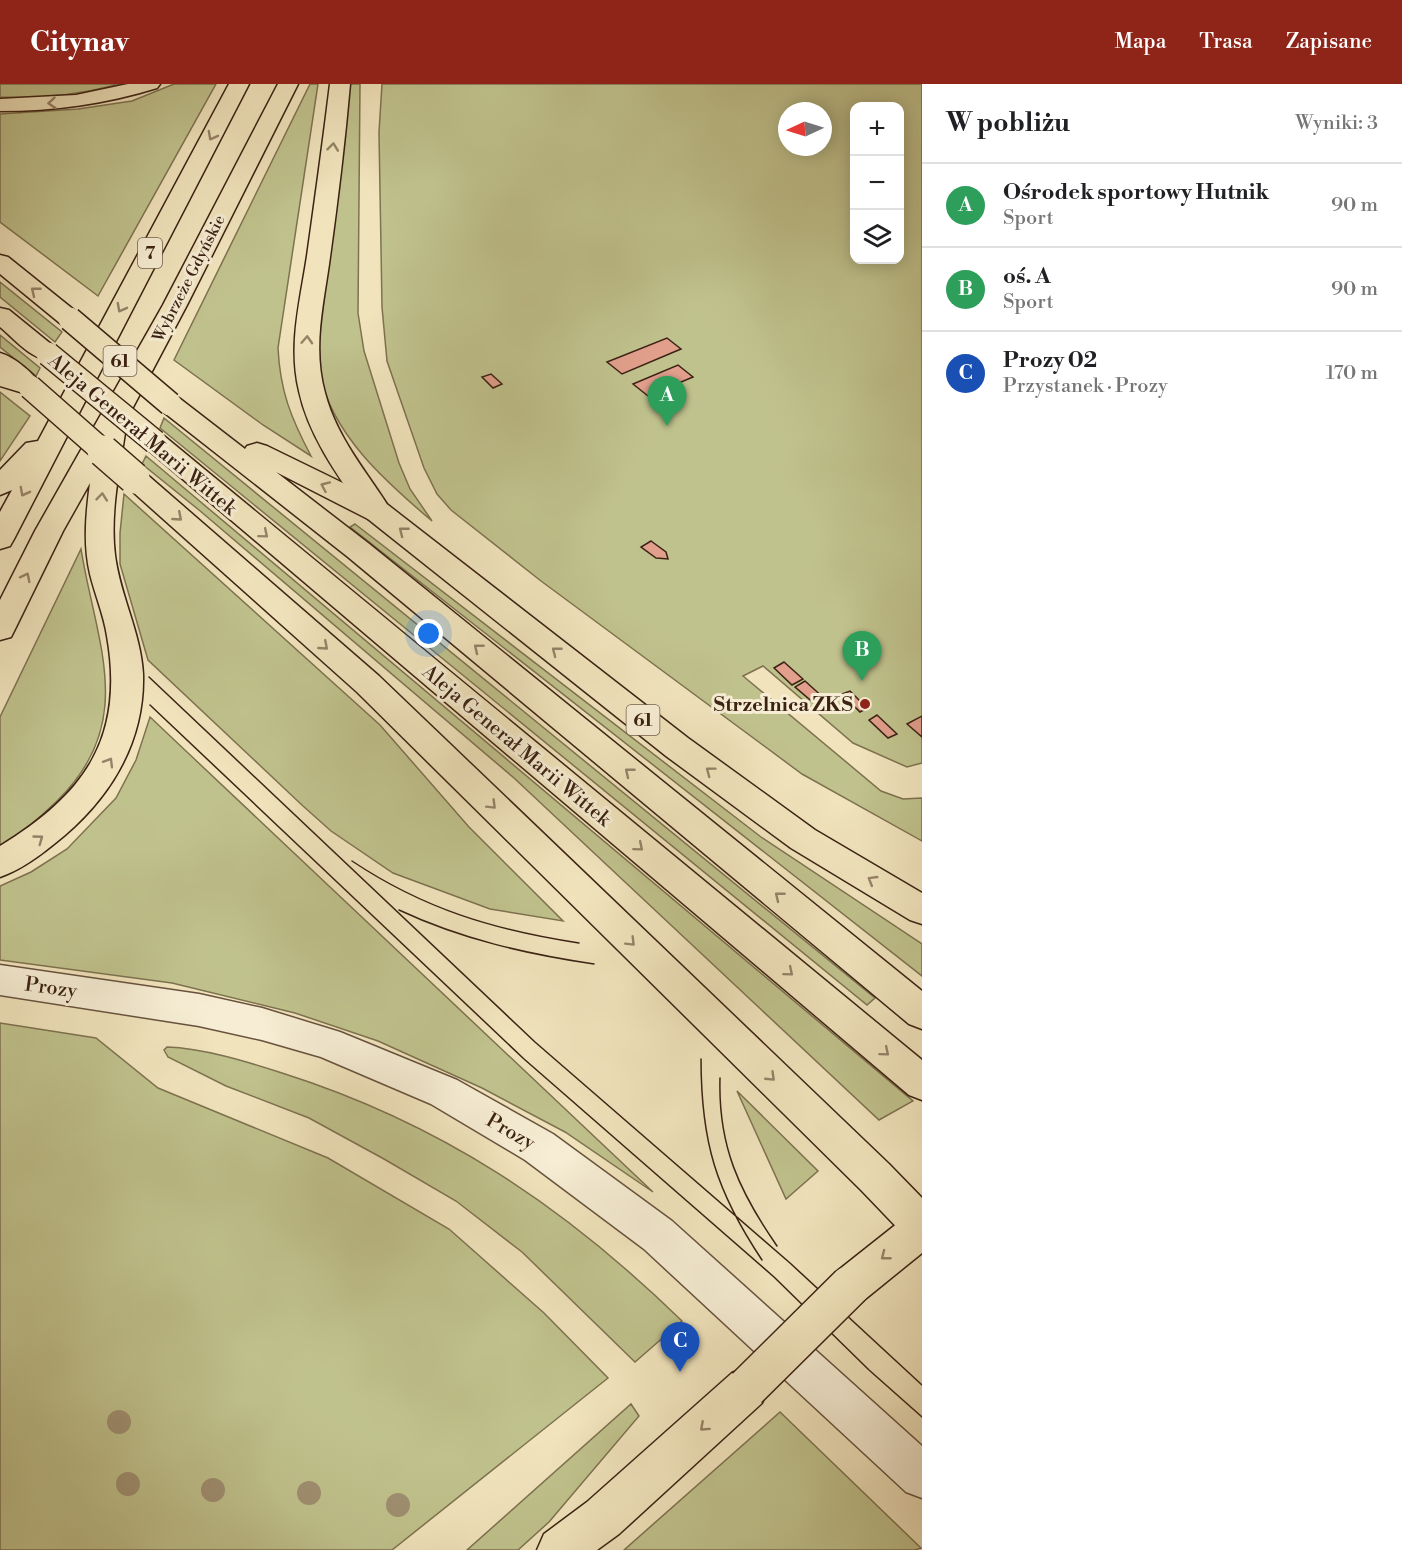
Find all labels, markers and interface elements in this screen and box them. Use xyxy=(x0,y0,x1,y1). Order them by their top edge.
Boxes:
text: Citynav xyxy=(30,25,129,60)
text: Mapa xyxy=(1114,29,1166,55)
text: Trasa xyxy=(1199,29,1253,55)
text: Zapisane xyxy=(1286,29,1372,55)
one-way arrow xyxy=(48,96,57,109)
north arrow xyxy=(778,102,832,156)
map controls xyxy=(850,102,904,264)
button: + xyxy=(850,102,904,156)
text: W pobliżu xyxy=(946,107,1070,139)
text: Wyniki: 3 xyxy=(1295,111,1378,136)
one-way arrow xyxy=(208,129,219,140)
one-way arrow xyxy=(327,142,339,151)
button: − xyxy=(850,156,904,210)
text: Ośrodek sportowy Hutnik xyxy=(1003,179,1269,206)
text: A xyxy=(958,193,973,218)
text: 90 m xyxy=(1331,193,1378,218)
text: Sport xyxy=(1003,206,1054,231)
button: layers xyxy=(850,210,904,264)
street label: Wybrzeże Gdyńskie xyxy=(148,212,230,346)
road number: 7 xyxy=(138,238,162,268)
text: oś. A xyxy=(1003,263,1051,290)
text: B xyxy=(958,277,973,302)
text: 90 m xyxy=(1331,277,1378,302)
one-way arrow xyxy=(31,287,42,298)
text: Sport xyxy=(1003,290,1054,315)
one-way arrow xyxy=(116,302,128,313)
one-way arrow xyxy=(300,335,313,344)
road number: 61 xyxy=(104,346,136,376)
text: Prozy 02 xyxy=(1003,347,1097,374)
street label: Aleja Generał Marii Wittek xyxy=(42,348,243,522)
text: C xyxy=(958,361,973,386)
text: 170 m xyxy=(1326,361,1378,386)
text: Przystanek · Prozy xyxy=(1003,374,1168,399)
pin: A xyxy=(648,376,686,426)
one-way arrow xyxy=(320,482,331,494)
one-way arrow xyxy=(20,486,32,497)
one-way arrow xyxy=(95,493,108,502)
one-way arrow xyxy=(171,510,182,521)
one-way arrow xyxy=(257,526,268,537)
one-way arrow xyxy=(398,528,409,539)
one-way arrow xyxy=(19,572,31,583)
your location xyxy=(414,619,443,648)
pin: B xyxy=(842,632,882,681)
one-way arrow xyxy=(317,639,328,650)
one-way arrow xyxy=(474,645,485,656)
one-way arrow xyxy=(552,648,563,659)
street label: Aleja Generał Marii Wittek xyxy=(416,659,617,833)
place label: Strzelnica ZKS xyxy=(714,693,853,718)
marker: Strzelnica ZKS xyxy=(858,697,872,711)
road number: 61 xyxy=(626,705,660,735)
one-way arrow xyxy=(101,758,113,768)
one-way arrow xyxy=(706,767,717,778)
one-way arrow xyxy=(625,769,636,780)
one-way arrow xyxy=(485,798,495,809)
one-way arrow xyxy=(32,835,43,846)
one-way arrow xyxy=(632,840,643,851)
one-way arrow xyxy=(868,876,878,887)
one-way arrow xyxy=(775,892,786,903)
one-way arrow xyxy=(623,934,634,945)
one-way arrow xyxy=(782,965,793,976)
street label: Prozy xyxy=(23,972,79,1005)
one-way arrow xyxy=(878,1045,889,1056)
one-way arrow xyxy=(764,1070,775,1081)
street label: Prozy xyxy=(481,1108,540,1156)
one-way arrow xyxy=(881,1249,892,1260)
pin: C xyxy=(660,1322,700,1372)
one-way arrow xyxy=(700,1420,711,1431)

